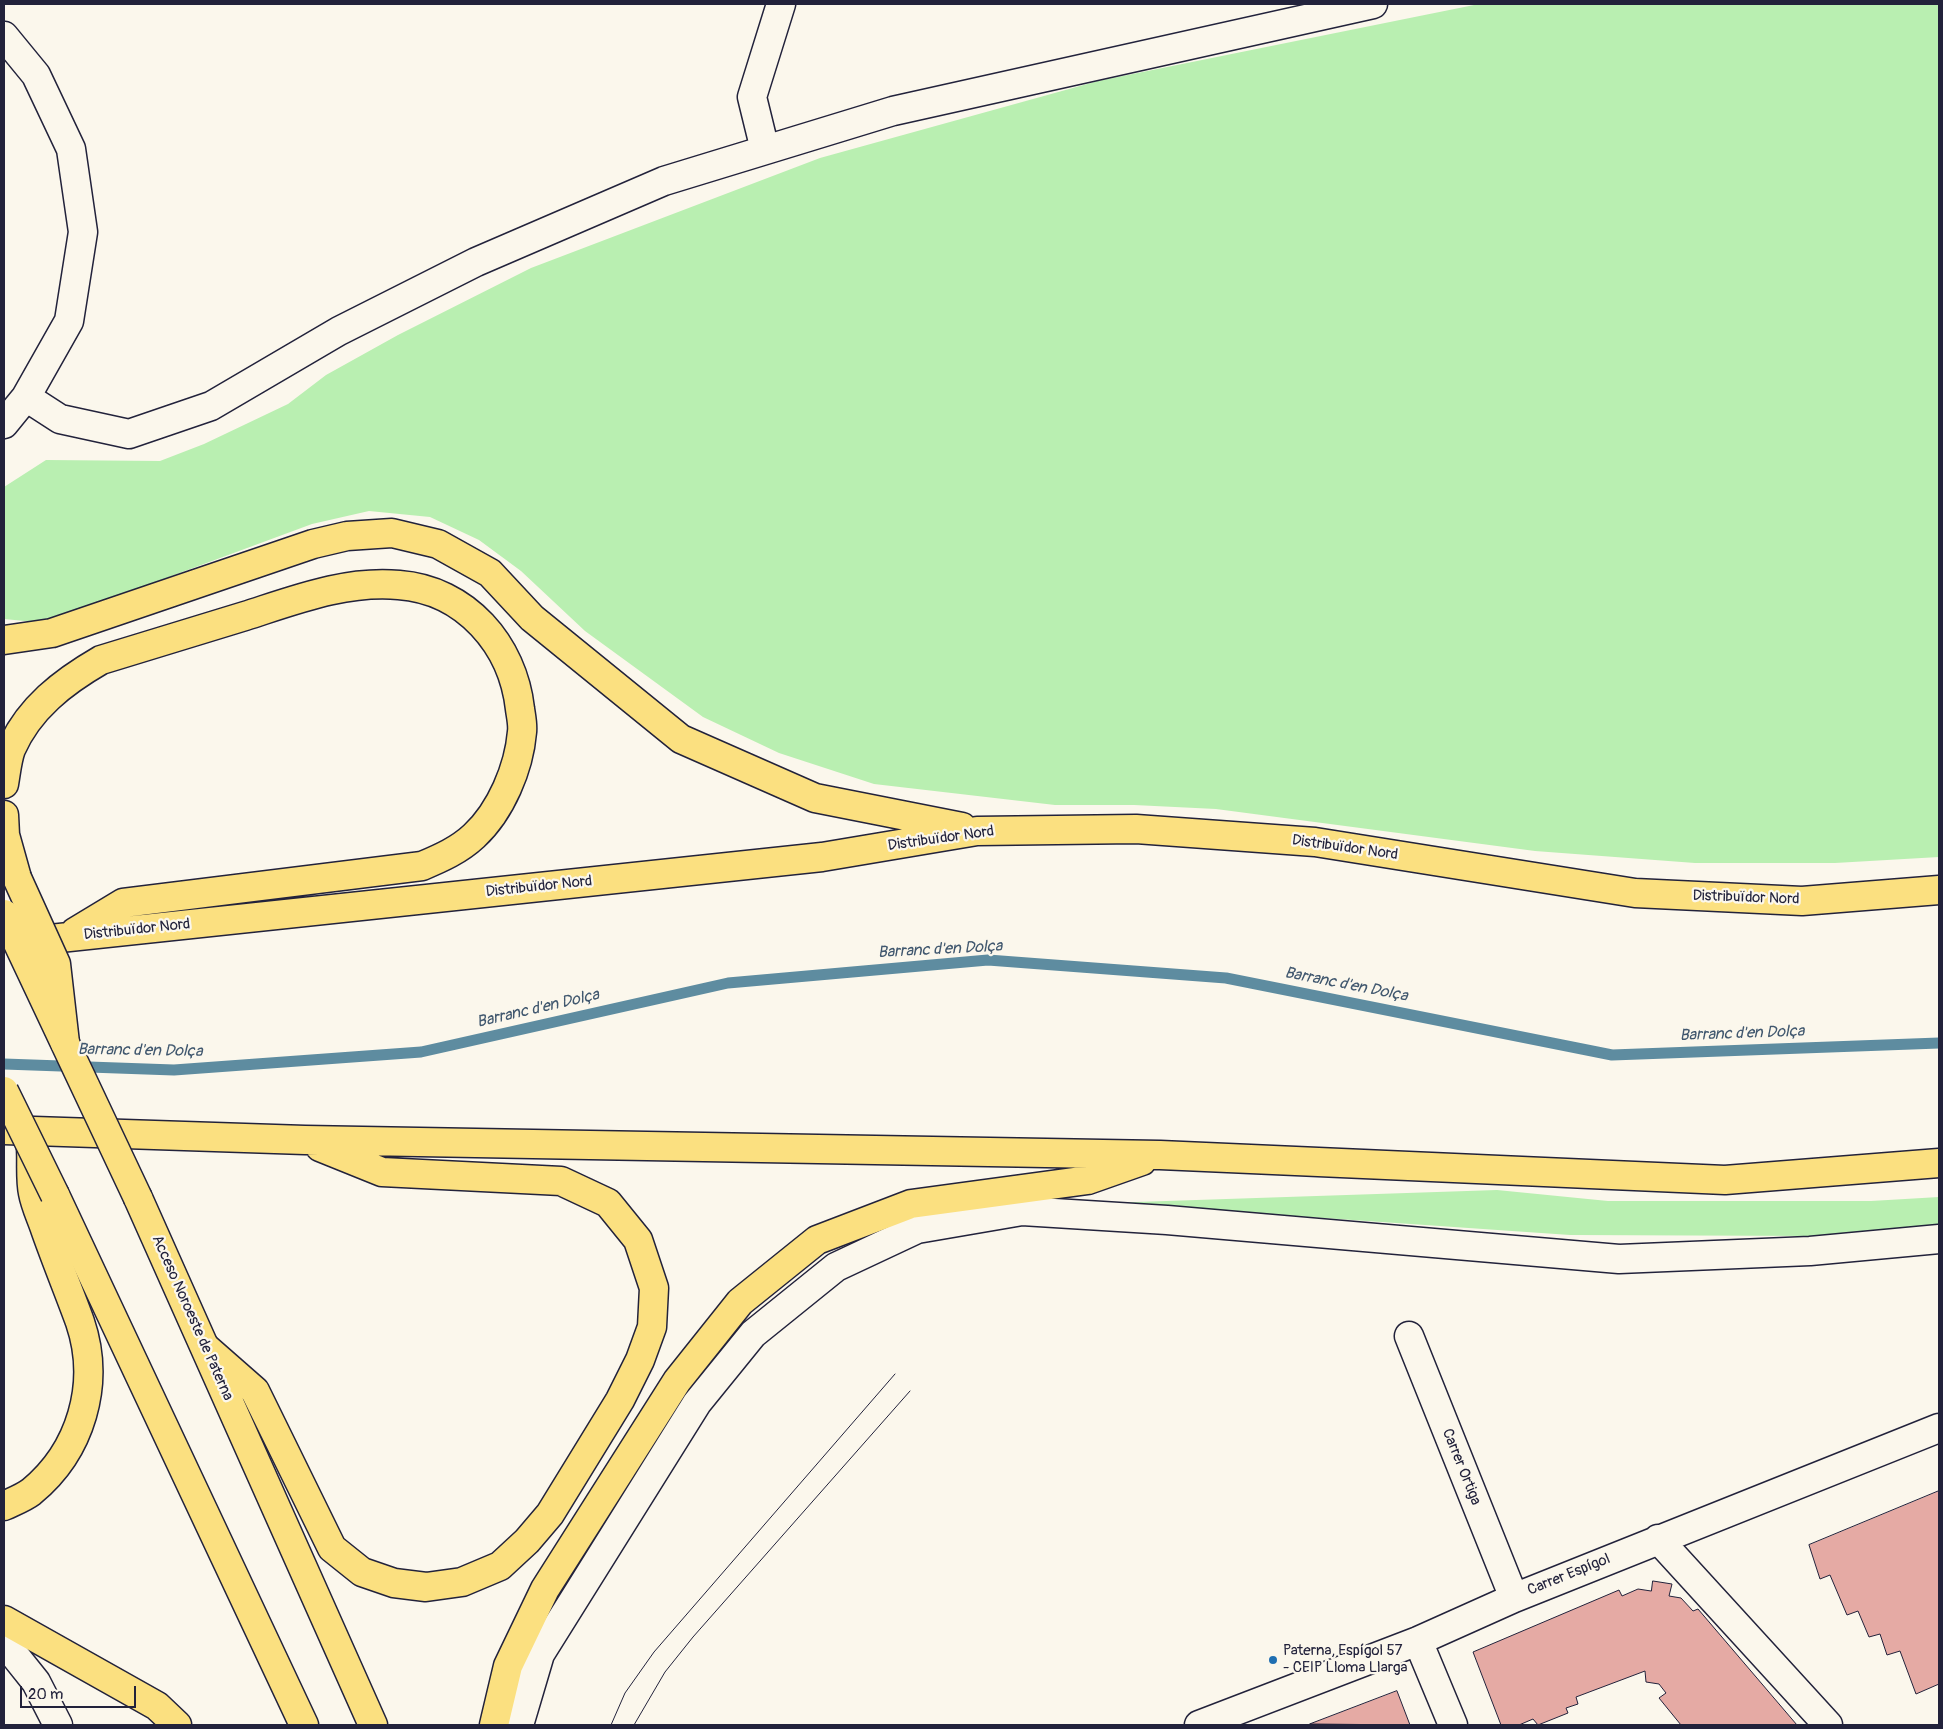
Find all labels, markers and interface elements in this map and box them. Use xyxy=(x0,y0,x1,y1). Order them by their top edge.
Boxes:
street label: Distribuïdor Nord xyxy=(887,823,995,855)
street label: Distribuïdor Nord xyxy=(1291,832,1399,864)
street label: Distribuïdor Nord xyxy=(485,872,593,902)
street label: Distribuïdor Nord xyxy=(1692,887,1800,909)
street label: Distribuïdor Nord xyxy=(83,915,191,945)
water label: Barranc d'en Dolça xyxy=(877,937,1003,963)
water label: Barranc d'en Dolça xyxy=(1283,964,1409,1006)
water label: Barranc d'en Dolça xyxy=(475,986,601,1032)
water label: Barranc d'en Dolça xyxy=(1679,1022,1805,1046)
water label: Barranc d'en Dolça xyxy=(77,1040,203,1062)
street label: Acceso Noroeste de Paterna xyxy=(147,1233,237,1403)
street label: Carrer Ortiga xyxy=(1438,1426,1484,1508)
street label: Carrer Espígol xyxy=(1525,1550,1613,1600)
place label: Paterna, Espígol 57 - CEIP Lloma Llarga xyxy=(1283,1642,1408,1677)
marker: Paterna, Espígol 57 - CEIP Lloma Llarga xyxy=(1267,1654,1279,1666)
scale bar xyxy=(22,1676,139,1708)
text: 20 m xyxy=(28,1685,63,1704)

